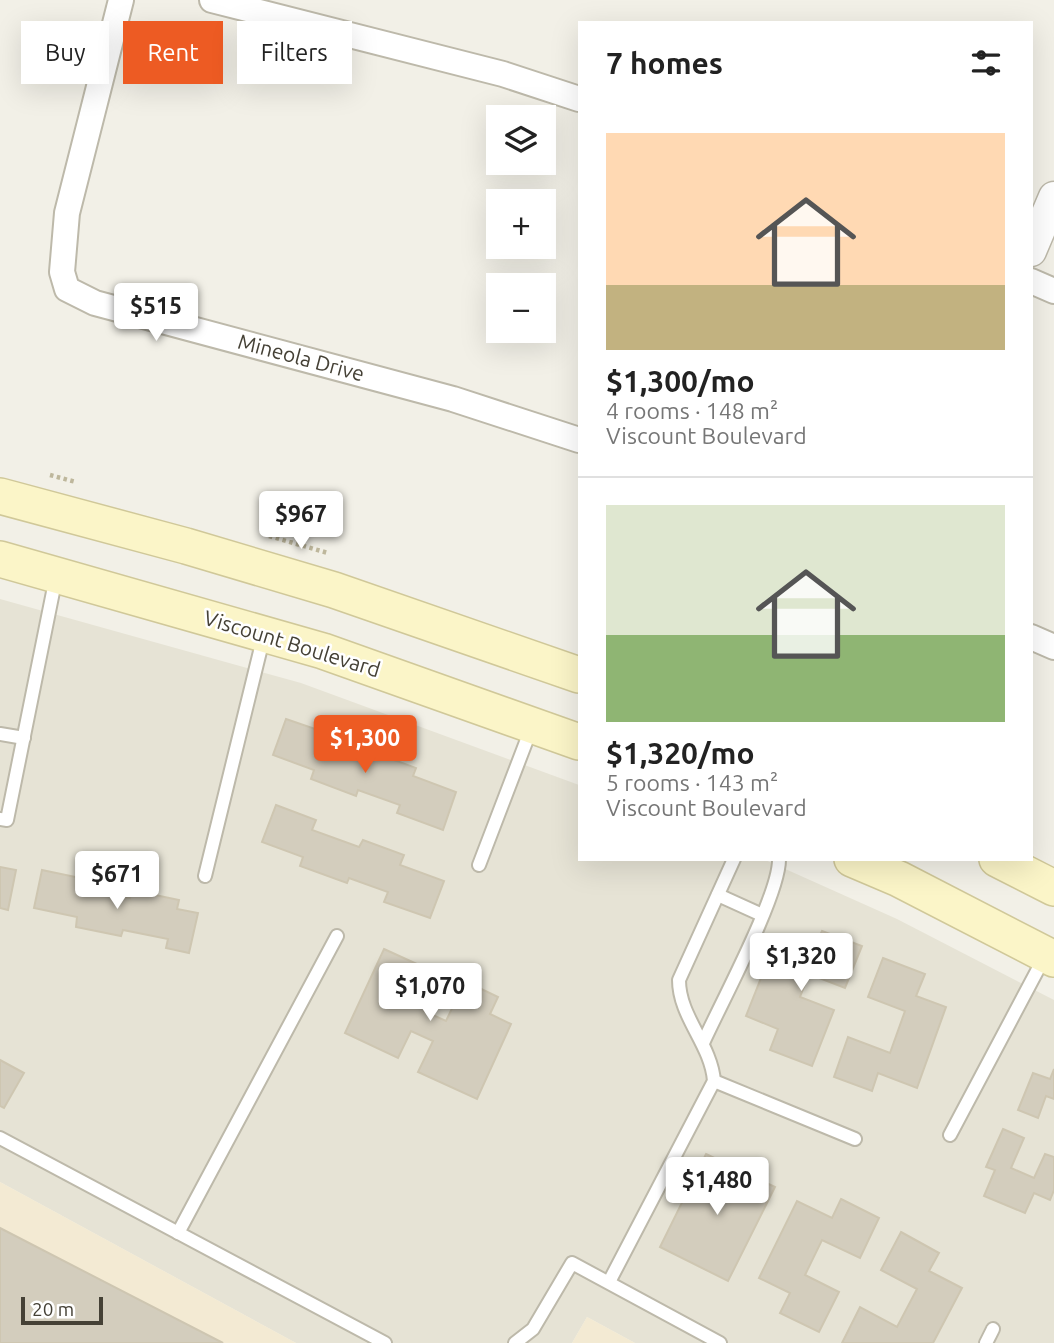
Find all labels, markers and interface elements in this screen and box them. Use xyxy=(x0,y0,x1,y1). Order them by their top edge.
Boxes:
chip: Buy xyxy=(21,21,109,84)
chip: Rent xyxy=(123,21,223,84)
chip: Filters xyxy=(237,21,352,84)
icon: filters xyxy=(967,44,1005,82)
text: 7 homes xyxy=(606,46,723,80)
map controls xyxy=(486,105,556,343)
button: layers xyxy=(486,105,556,175)
icon: home xyxy=(743,179,869,305)
button: + xyxy=(486,189,556,259)
button: − xyxy=(486,273,556,343)
pin: $515 xyxy=(115,284,197,343)
text: $515 xyxy=(130,293,182,318)
street label: Mineola Drive xyxy=(235,329,367,385)
text: $1,300/mo xyxy=(606,364,755,398)
text: 4 rooms · 148 m² xyxy=(606,398,778,423)
text: Viscount Boulevard xyxy=(606,423,807,448)
pin: $967 xyxy=(260,491,342,551)
text: $967 xyxy=(275,501,327,526)
icon: home xyxy=(743,551,869,677)
street label: Viscount Boulevard xyxy=(201,605,383,681)
pin: $1,300 xyxy=(308,716,422,775)
text: $1,300 xyxy=(330,725,400,750)
text: $1,320/mo xyxy=(606,736,755,770)
text: 5 rooms · 143 m² xyxy=(606,770,778,795)
text: Viscount Boulevard xyxy=(606,795,807,820)
pin: $671 xyxy=(76,852,158,911)
text: $671 xyxy=(91,861,143,886)
pin: $1,320 xyxy=(744,934,858,993)
text: $1,320 xyxy=(766,943,836,968)
pin: $1,070 xyxy=(373,964,487,1023)
text: $1,070 xyxy=(395,973,465,998)
pin: $1,480 xyxy=(660,1158,774,1217)
text: $1,480 xyxy=(682,1167,752,1192)
scale bar xyxy=(21,1294,103,1326)
text: 20 m xyxy=(32,1298,74,1320)

